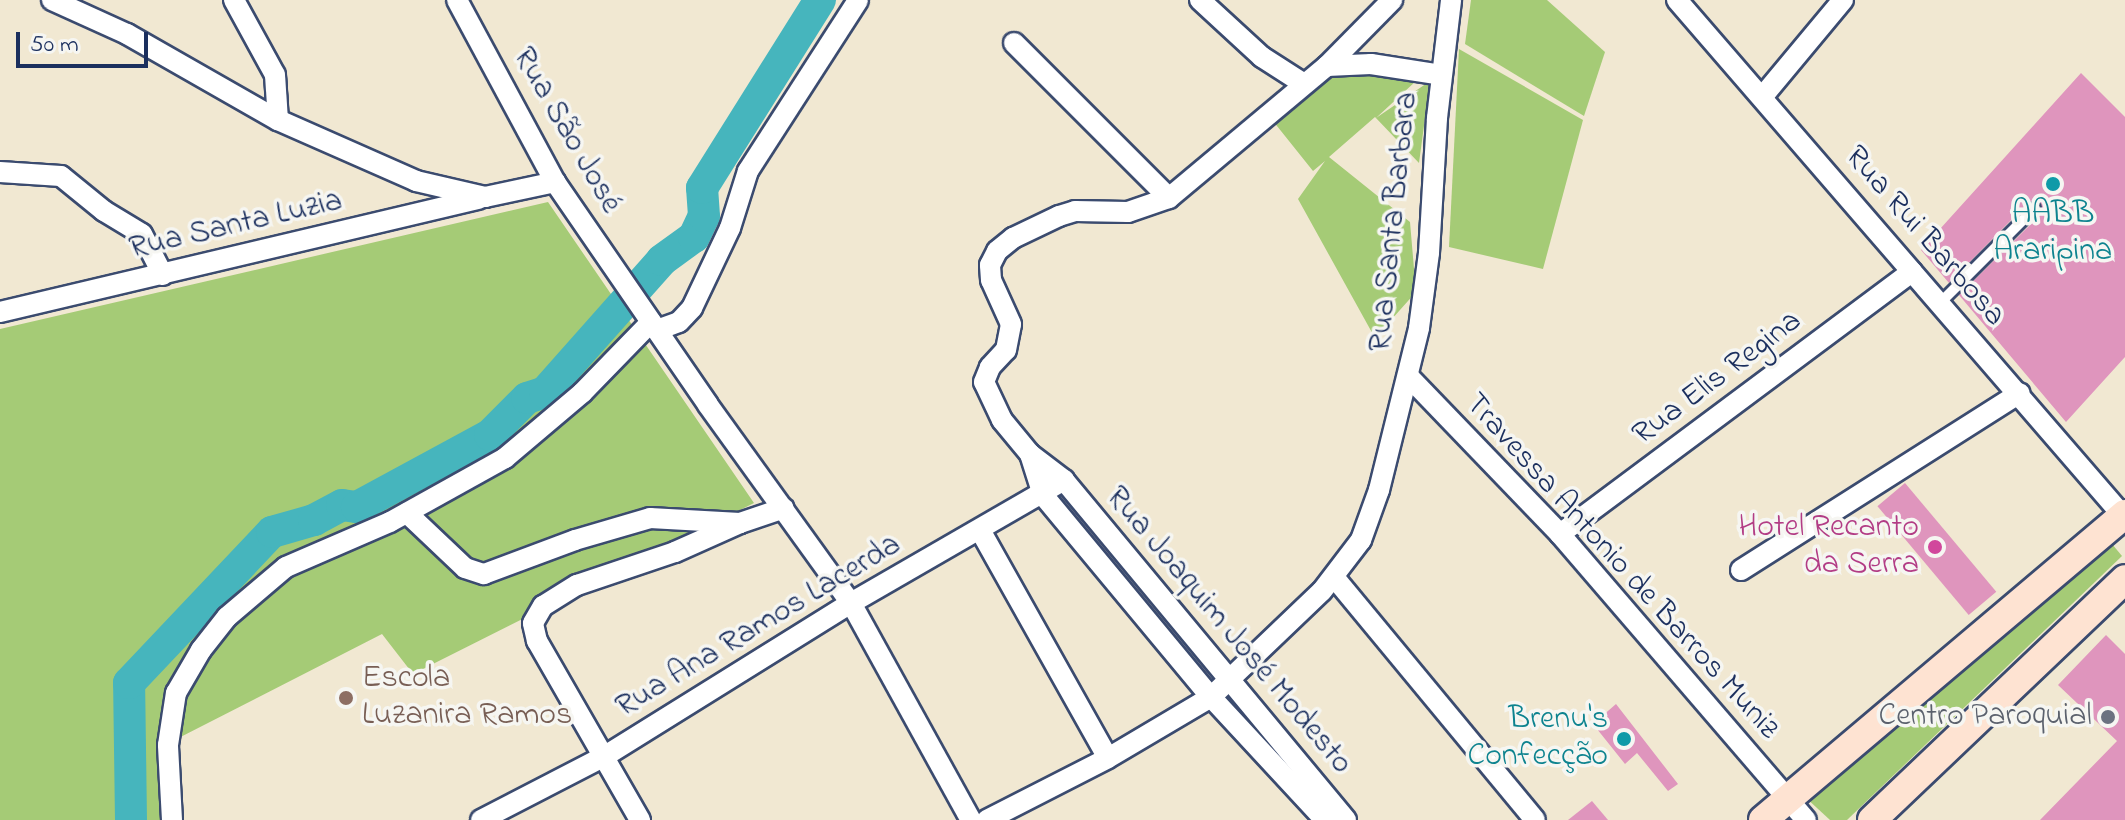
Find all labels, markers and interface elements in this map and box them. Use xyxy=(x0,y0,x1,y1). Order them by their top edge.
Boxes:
scale bar xyxy=(20,16,152,66)
text: 50 m xyxy=(30,28,79,63)
street label: Rua São José xyxy=(503,41,629,221)
street label: Rua Santa Barbara xyxy=(1362,90,1428,354)
street label: Rua Rui Barbosa xyxy=(1835,139,2013,335)
marker: AABB Araripina xyxy=(2044,175,2062,193)
street label: Rua Santa Luzia xyxy=(126,183,346,269)
place label: AABB Araripina xyxy=(1994,197,2112,272)
street label: Rua Elis Regina xyxy=(1626,303,1810,455)
street label: Travessa Antonio de Barros Muniz xyxy=(1455,386,1787,748)
street label: Rua Joaquim José Modesto xyxy=(1096,479,1360,783)
place label: Hotel Recanto da Serra xyxy=(1739,510,1919,585)
street label: Rua Ana Ramos Lacerda xyxy=(610,527,908,727)
marker: Hotel Recanto da Serra xyxy=(1926,538,1944,556)
place label: Escola Luzanira Ramos xyxy=(362,661,572,736)
marker: Escola Luzanira Ramos xyxy=(337,689,355,707)
place label: Centro Paroquial xyxy=(1879,698,2092,736)
place label: Brenu's Confecção xyxy=(1468,702,1608,777)
marker: Centro Paroquial xyxy=(2099,708,2117,726)
marker: Brenu's Confecção xyxy=(1615,730,1633,748)

